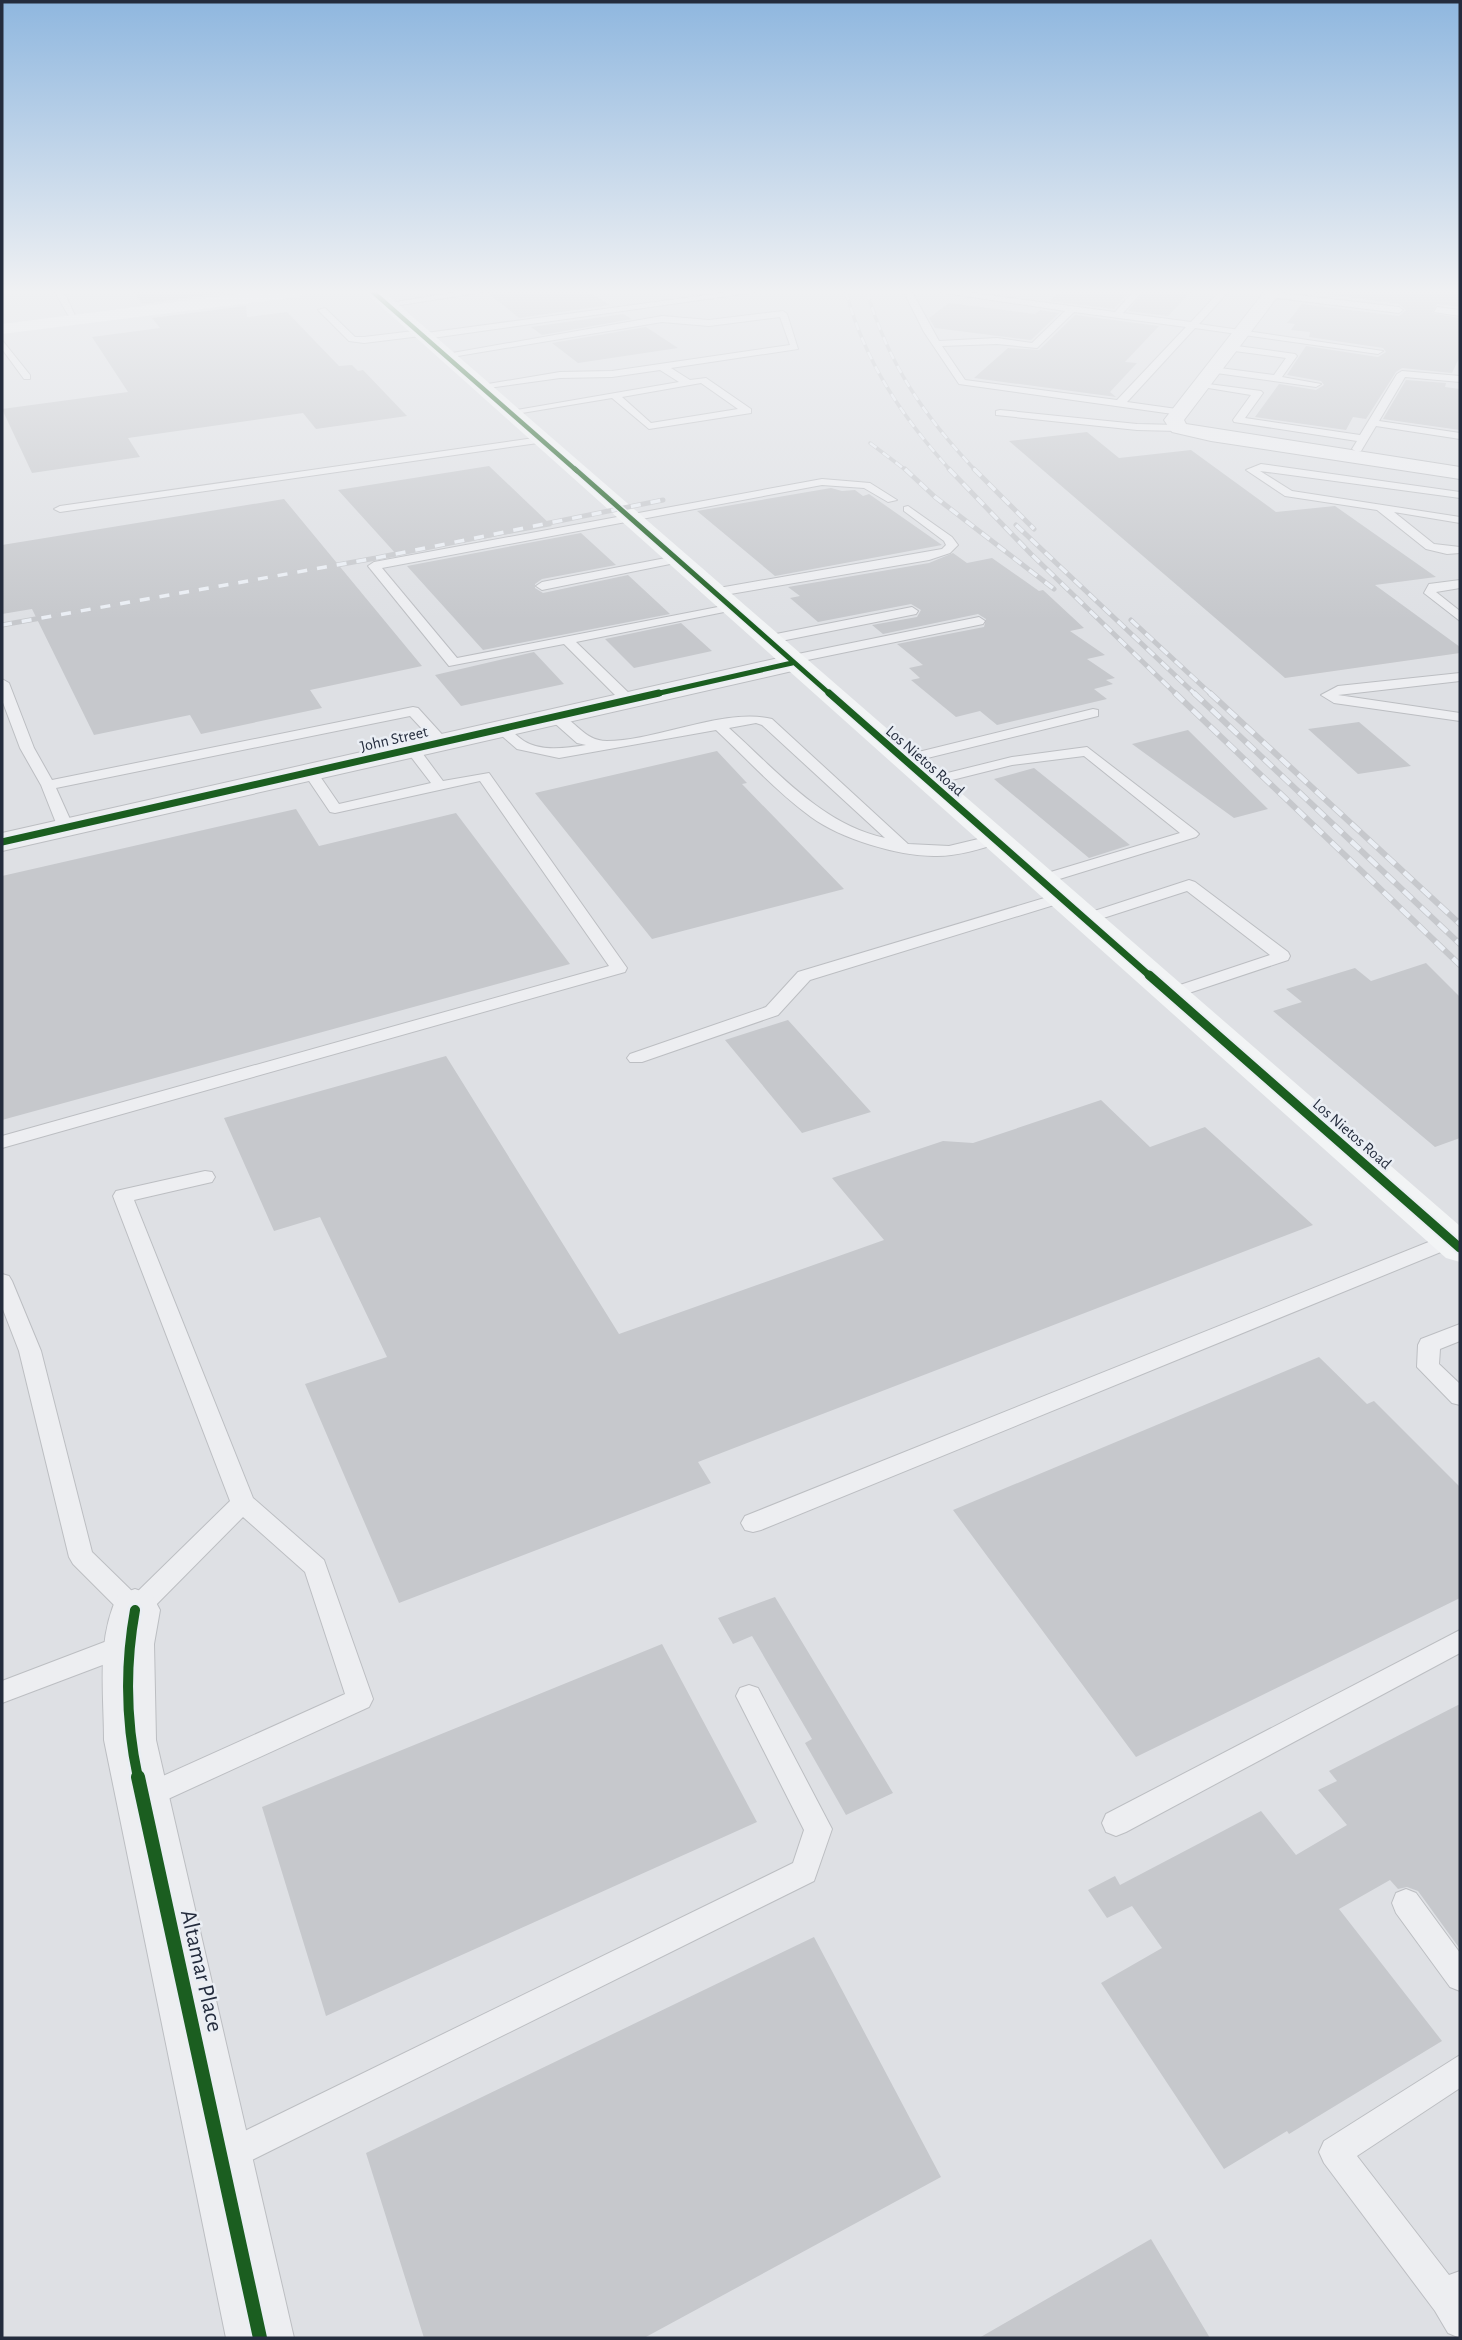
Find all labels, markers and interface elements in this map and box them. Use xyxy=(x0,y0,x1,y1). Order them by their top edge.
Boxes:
street label: John Street xyxy=(358,723,430,755)
street label: Los Nietos Road xyxy=(883,723,967,799)
street label: Los Nietos Road xyxy=(1310,1096,1394,1172)
street label: Altamar Place xyxy=(176,1908,226,2034)

